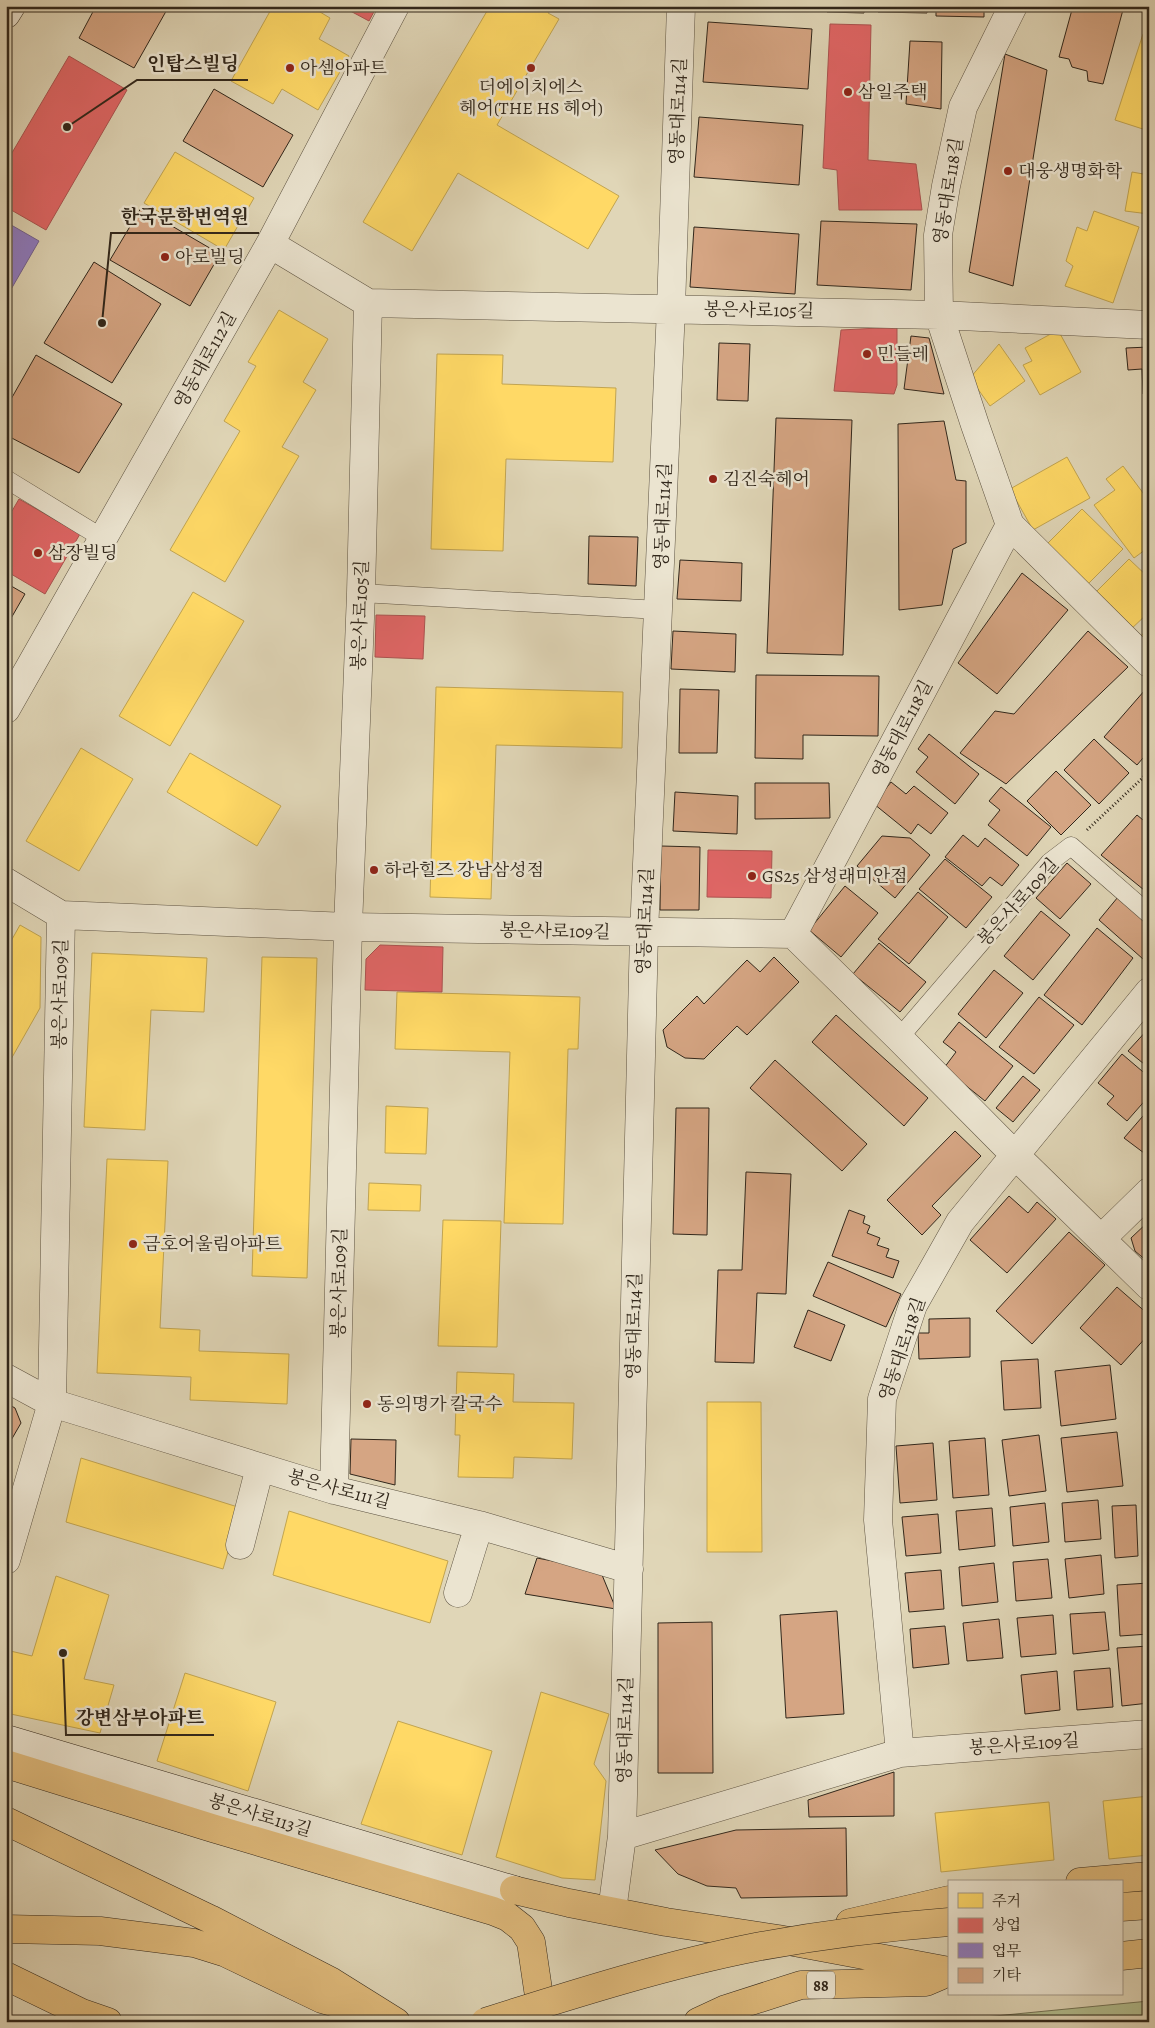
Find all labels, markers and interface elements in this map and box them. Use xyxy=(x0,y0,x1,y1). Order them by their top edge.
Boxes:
callout: 인탑스빌딩 xyxy=(137,46,248,80)
text: 인탑스빌딩 xyxy=(147,51,239,77)
place label: 아셈아파트 xyxy=(300,56,388,80)
street label: 영동대로114길 xyxy=(664,57,692,165)
marker: 아셈아파트 xyxy=(284,62,296,74)
marker: 더에이치에스 헤어(THE HS 헤어) xyxy=(525,62,537,74)
place label: 더에이치에스 헤어(THE HS 헤어) xyxy=(459,75,603,120)
place label: 삼일주택 xyxy=(858,80,928,104)
marker: 삼일주택 xyxy=(842,86,854,98)
street label: 영동대로118길 xyxy=(928,136,968,246)
place label: 대웅생명화학 xyxy=(1018,159,1123,183)
marker: 대웅생명화학 xyxy=(1002,165,1014,177)
callout: 한국문학번역원 xyxy=(111,199,259,233)
text: 한국문학번역원 xyxy=(121,204,249,230)
place label: 아로빌딩 xyxy=(175,245,245,269)
marker: 아로빌딩 xyxy=(159,251,171,263)
street label: 봉은사로105길 xyxy=(704,297,814,323)
street label: 영동대로112길 xyxy=(168,307,242,413)
place label: 민들레 xyxy=(877,342,929,366)
marker: 민들레 xyxy=(861,348,873,360)
street label: 영동대로114길 xyxy=(649,462,677,570)
place label: 김진숙헤어 xyxy=(723,467,810,491)
marker: 김진숙헤어 xyxy=(707,473,719,485)
place label: 삼장빌딩 xyxy=(48,541,118,565)
marker: 삼장빌딩 xyxy=(32,547,44,559)
street label: 봉은사로105길 xyxy=(346,559,374,671)
street label: 영동대로118길 xyxy=(866,676,938,782)
street label: 봉은사로109길 xyxy=(972,853,1064,951)
place label: 하라힐즈 강남삼성점 xyxy=(384,858,544,882)
marker: 하라힐즈 강남삼성점 xyxy=(368,864,380,876)
place label: GS25 삼성래미안점 xyxy=(762,864,908,888)
street label: 영동대로114길 xyxy=(631,867,659,975)
marker: GS25 삼성래미안점 xyxy=(746,870,758,882)
street label: 봉은사로109길 xyxy=(499,918,611,944)
street label: 봉은사로109길 xyxy=(47,938,73,1050)
street label: 봉은사로109길 xyxy=(326,1227,352,1339)
place label: 금호어울림아파트 xyxy=(143,1232,283,1256)
marker: 금호어울림아파트 xyxy=(127,1238,139,1250)
street label: 영동대로114길 xyxy=(621,1272,647,1380)
street label: 영동대로118길 xyxy=(873,1294,931,1404)
place label: 동의명가 칼국수 xyxy=(377,1392,502,1416)
marker: 동의명가 칼국수 xyxy=(361,1398,373,1410)
street label: 봉은사로111길 xyxy=(285,1464,393,1514)
street label: 영동대로114길 xyxy=(612,1676,638,1784)
callout: 강변삼부아파트 xyxy=(66,1701,214,1735)
text: 강변삼부아파트 xyxy=(76,1705,205,1731)
street label: 봉은사로109길 xyxy=(968,1728,1080,1760)
street label: 봉은사로113길 xyxy=(205,1788,315,1842)
legend xyxy=(948,1880,1122,1996)
text: 주거 xyxy=(992,1891,1021,1911)
text: 상업 xyxy=(992,1915,1021,1935)
text: 업무 xyxy=(992,1941,1021,1961)
text: 기타 xyxy=(992,1965,1021,1985)
road number: 88 xyxy=(807,1972,835,1998)

